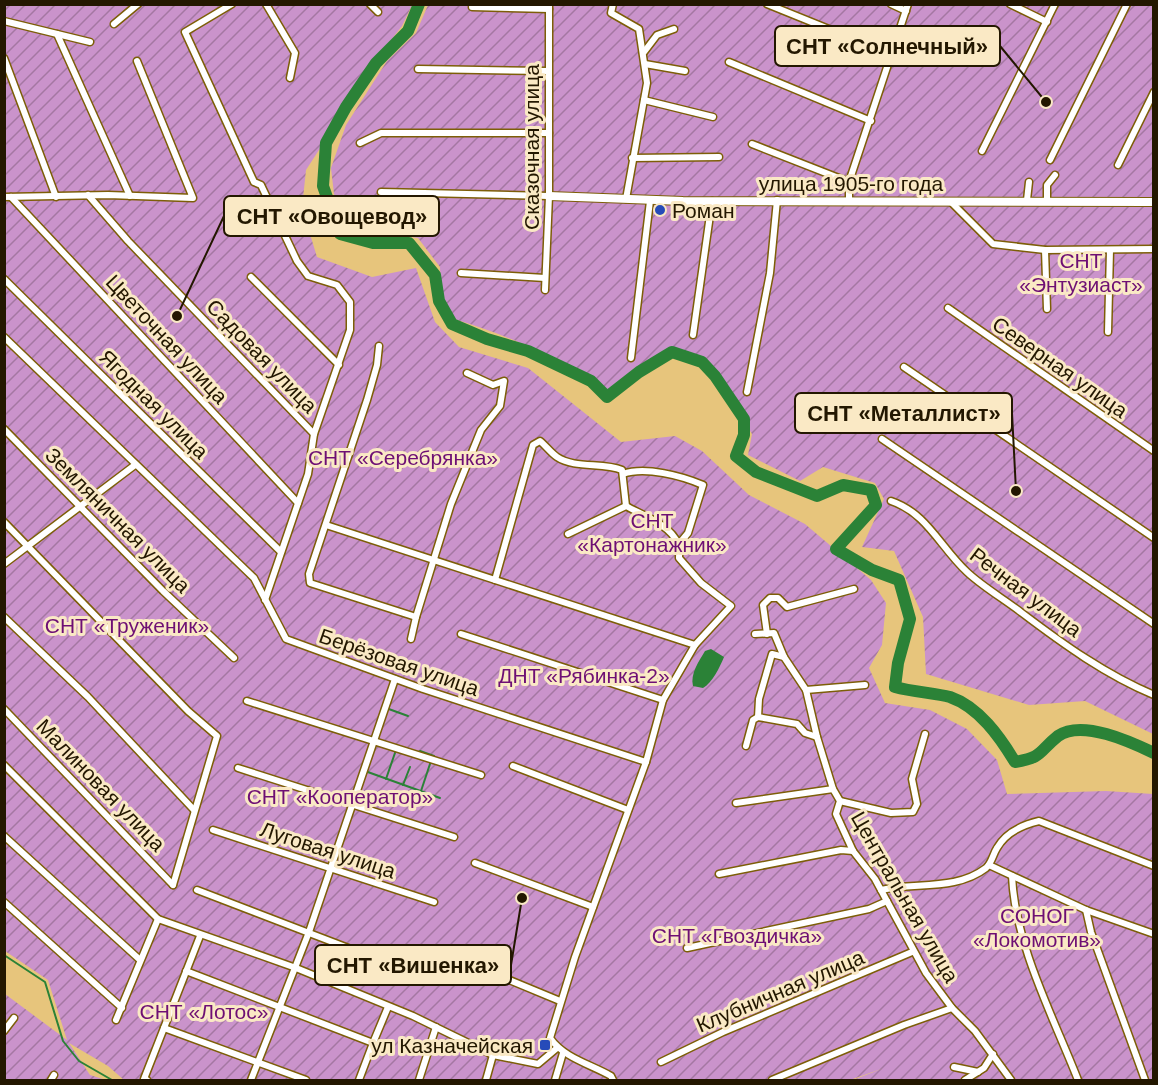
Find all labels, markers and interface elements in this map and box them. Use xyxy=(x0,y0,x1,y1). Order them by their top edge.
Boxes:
callout: СНТ «Солнечный» xyxy=(775,26,1000,66)
text: СНТ «Солнечный» xyxy=(786,34,988,59)
street label: Сказочная улица xyxy=(520,64,543,230)
street label: улица 1905-го года xyxy=(759,172,943,195)
callout: СНТ «Овощевод» xyxy=(224,196,439,236)
place label: Роман xyxy=(672,199,734,222)
marker: Роман xyxy=(653,203,667,217)
text: СНТ «Овощевод» xyxy=(237,204,427,229)
park label: СНТ «Энтузиаст» xyxy=(1019,249,1143,296)
street label: Цветочная улица xyxy=(102,270,233,408)
street label: Садовая улица xyxy=(202,295,322,418)
street label: Северная улица xyxy=(988,312,1132,422)
street label: Ягодная улица xyxy=(95,345,213,463)
callout: СНТ «Металлист» xyxy=(795,393,1012,433)
text: СНТ «Металлист» xyxy=(807,401,1001,426)
street label: Земляничная улица xyxy=(41,443,195,597)
park label: СНТ «Серебрянка» xyxy=(308,446,498,469)
park label: СНТ «Картонажник» xyxy=(577,509,727,556)
street label: Речная улица xyxy=(966,543,1086,641)
park label: СНТ «Труженик» xyxy=(45,614,209,637)
street label: Берёзовая улица xyxy=(316,624,482,700)
park label: ДНТ «Рябинка-2» xyxy=(498,664,670,687)
street label: Малиновая улица xyxy=(32,714,170,856)
park label: СНТ «Кооператор» xyxy=(247,785,433,808)
street label: Центральная улица xyxy=(847,808,963,987)
street label: Луговая улица xyxy=(257,817,399,883)
park label: СОНОГ «Локомотив» xyxy=(973,904,1101,951)
park label: СНТ «Гвоздичка» xyxy=(652,924,822,947)
callout: СНТ «Вишенка» xyxy=(315,945,511,985)
street label: Клубничная улица xyxy=(693,945,868,1037)
text: СНТ «Вишенка» xyxy=(327,953,499,978)
park label: СНТ «Лотос» xyxy=(140,1000,268,1023)
place label: ул Казначейская xyxy=(371,1034,533,1057)
marker: ул Казначейская xyxy=(538,1038,552,1052)

